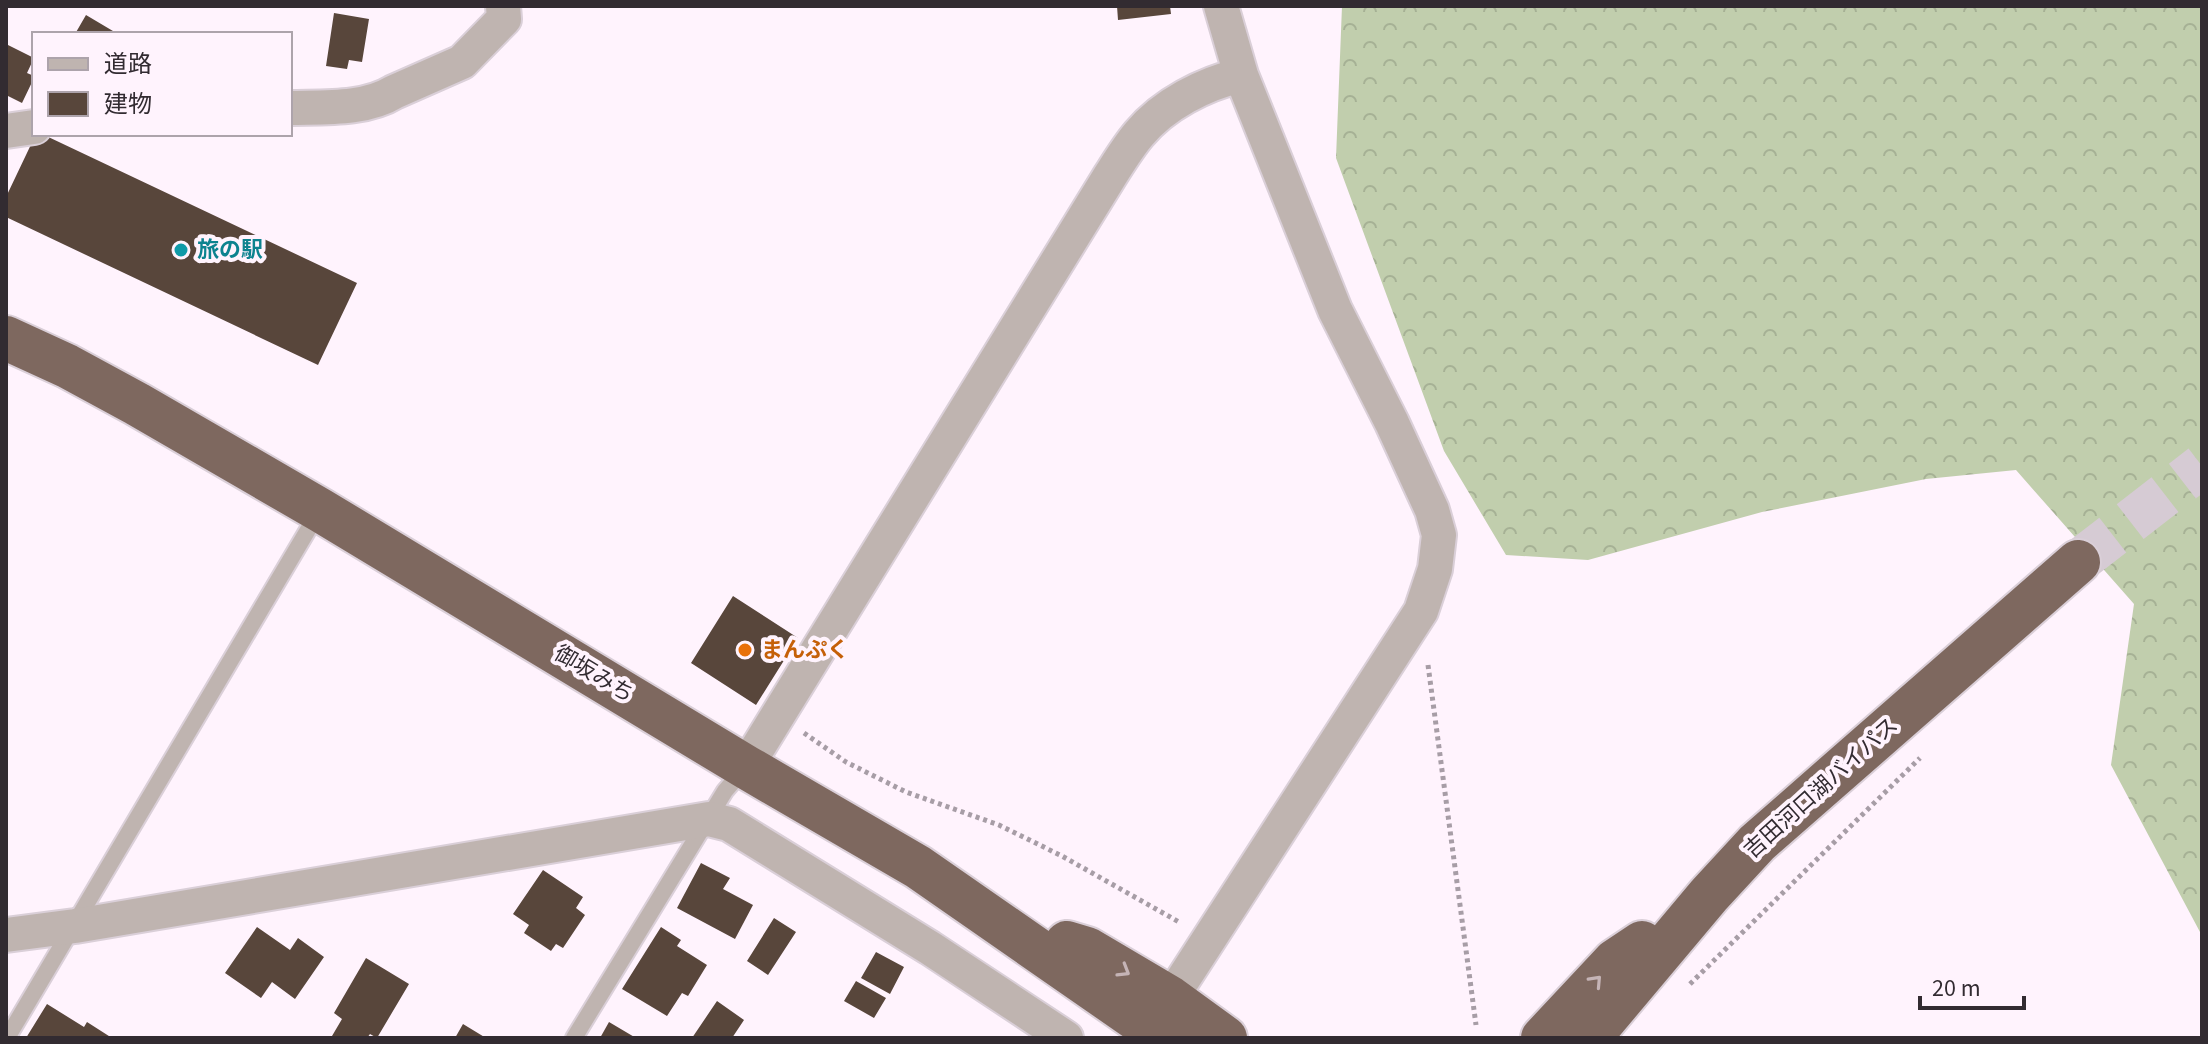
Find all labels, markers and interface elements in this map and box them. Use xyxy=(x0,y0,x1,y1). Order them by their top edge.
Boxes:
legend xyxy=(32,32,292,136)
text: 道路 xyxy=(104,47,152,82)
text: 建物 xyxy=(104,87,152,122)
place label: 旅の駅 xyxy=(197,234,263,266)
marker: 旅の駅 xyxy=(172,241,190,259)
place label: まんぷく xyxy=(761,634,849,666)
street label: 御坂みち xyxy=(548,638,640,710)
marker: まんぷく xyxy=(736,641,754,659)
street label: 吉田河口湖バイパス xyxy=(1737,710,1905,866)
scale bar xyxy=(1920,960,2024,1010)
one-way arrow xyxy=(1115,961,1130,976)
text: 20 m xyxy=(1932,971,1981,1006)
one-way arrow xyxy=(1587,976,1602,990)

